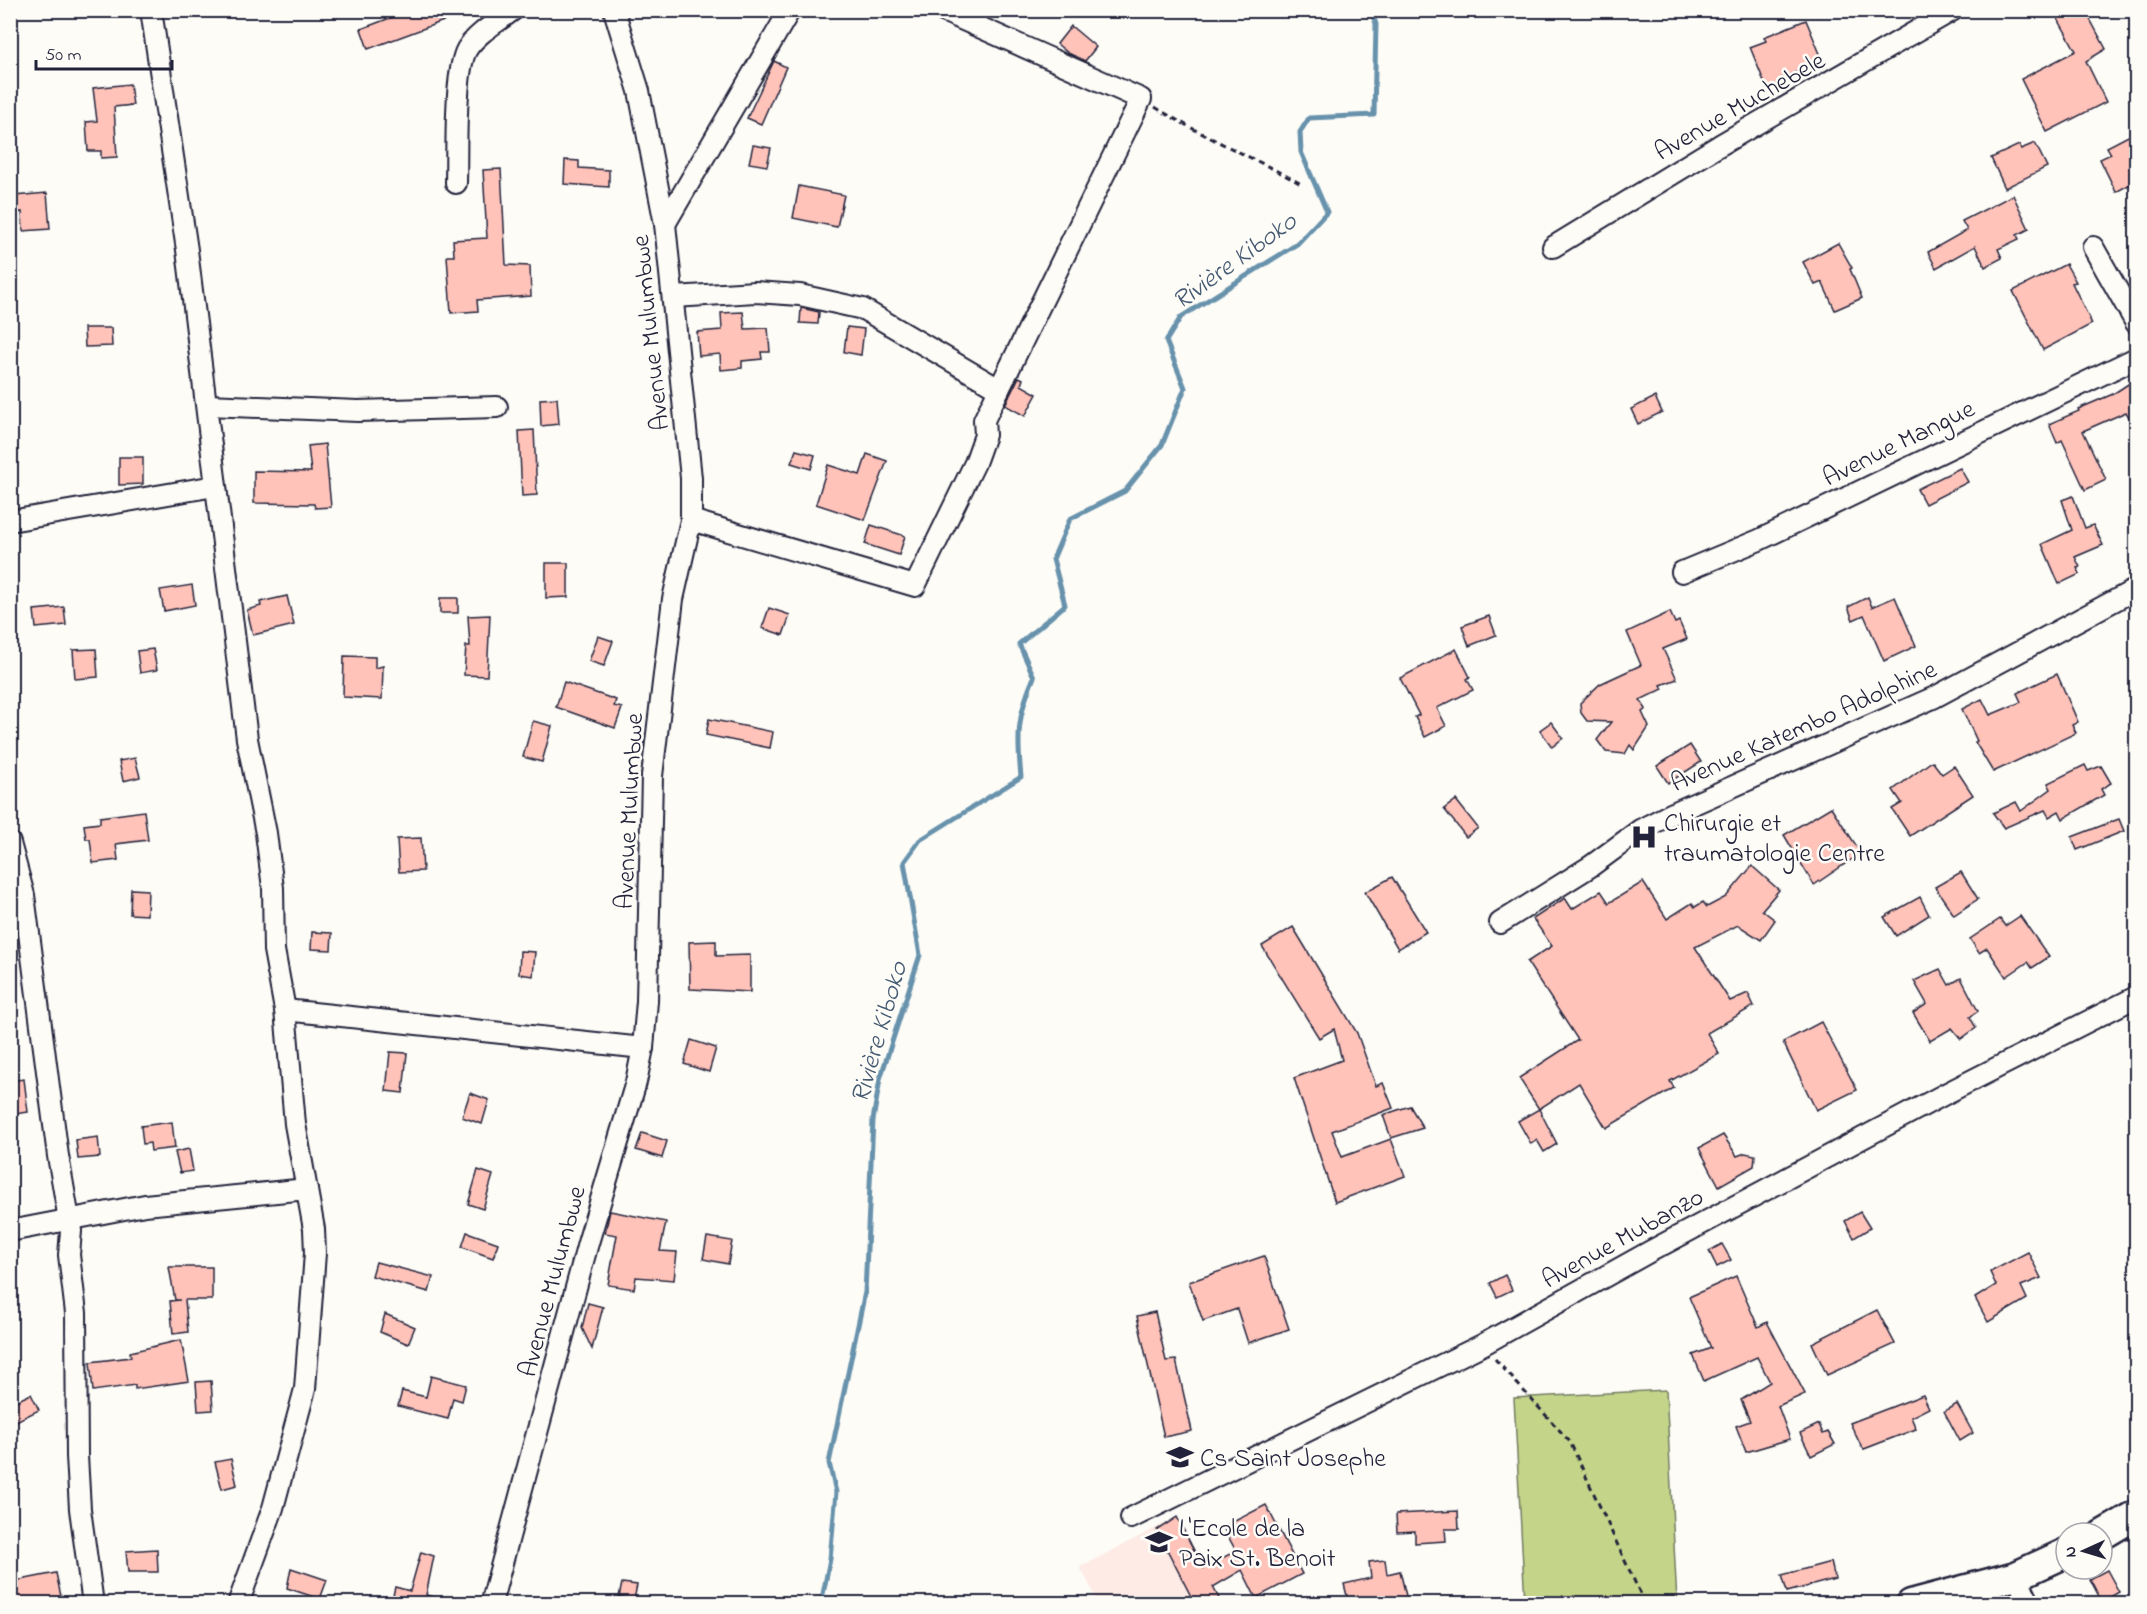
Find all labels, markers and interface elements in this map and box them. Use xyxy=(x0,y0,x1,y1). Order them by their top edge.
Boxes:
scale bar xyxy=(36,33,172,71)
text: 50 m xyxy=(45,43,82,69)
street label: Avenue Muchebele xyxy=(1648,43,1833,172)
water label: Rivière Kiboko xyxy=(1165,203,1307,321)
street label: Avenue Mulumbwe xyxy=(623,233,681,432)
street label: Avenue Mangue xyxy=(1817,391,1982,498)
street label: Avenue Katembo Adolphine xyxy=(1665,652,1944,804)
street label: Avenue Mulumbwe xyxy=(607,712,655,910)
place label: Chirurgie et traumatologie Centre xyxy=(1664,806,1885,874)
hospital icon: Chirurgie et traumatologie Centre xyxy=(1629,822,1659,852)
water label: Rivière Kiboko xyxy=(842,956,919,1108)
street label: Avenue Mubanzo xyxy=(1536,1179,1711,1300)
street label: Avenue Mulumbwe xyxy=(510,1182,598,1382)
place label: Cs Saint Josephe xyxy=(1200,1441,1386,1479)
school or university icon: Cs Saint Josephe xyxy=(1165,1442,1195,1472)
place label: L'Ecole de la Paix St. Benoit xyxy=(1179,1511,1336,1579)
north arrow xyxy=(2054,1521,2114,1581)
school or university icon: L'Ecole de la Paix St. Benoit xyxy=(1144,1527,1174,1557)
text: N xyxy=(2059,1545,2083,1558)

